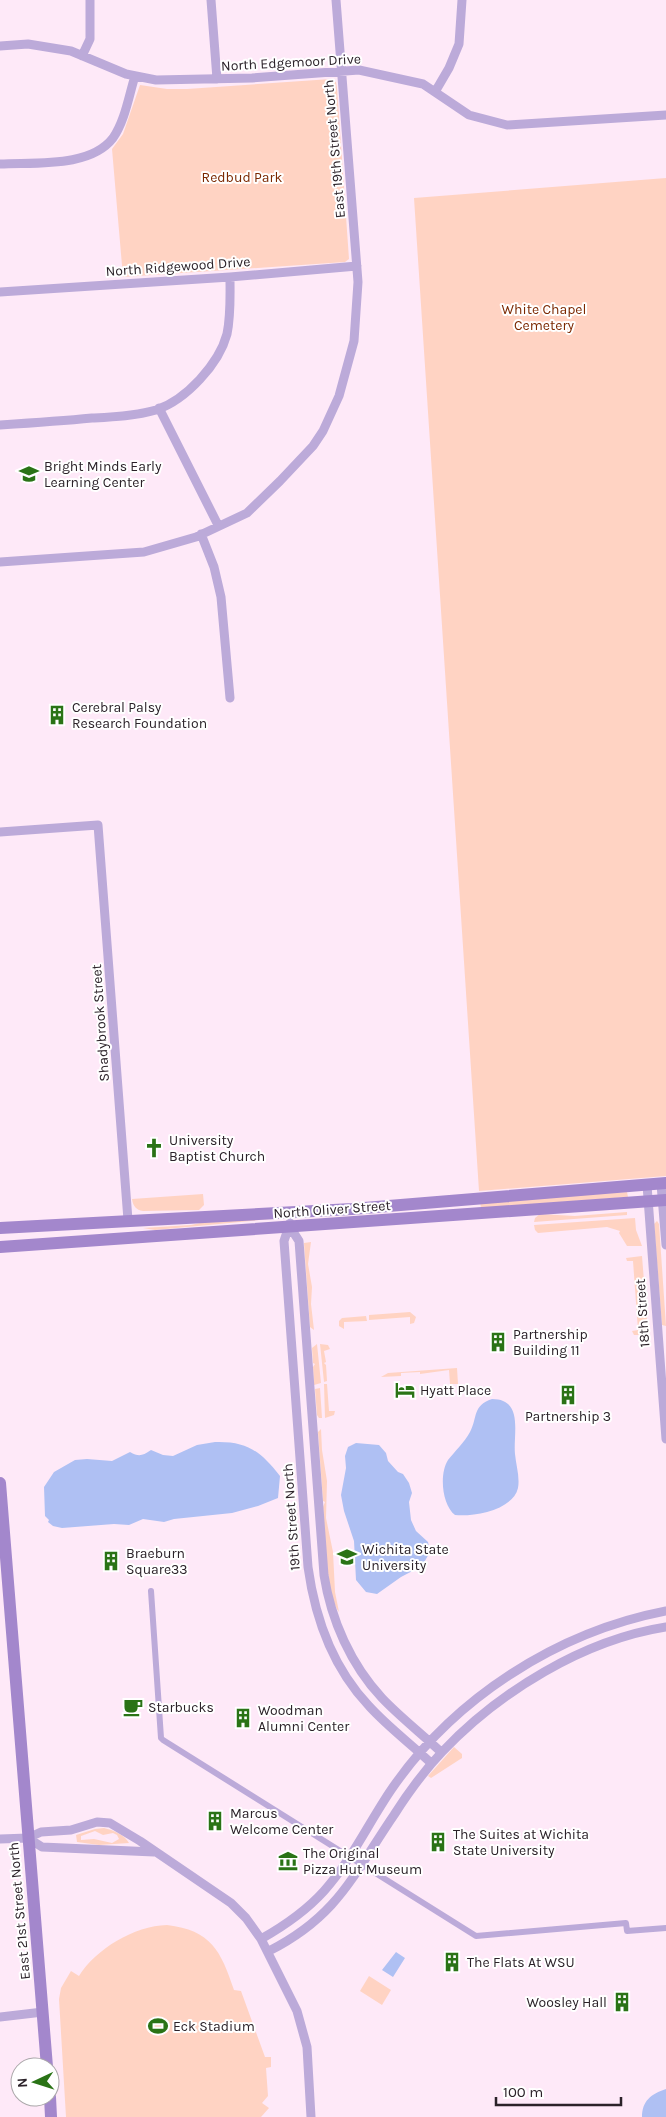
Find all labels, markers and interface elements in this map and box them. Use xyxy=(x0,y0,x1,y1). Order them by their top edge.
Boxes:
street label: North Edgemoor Drive xyxy=(221,50,361,75)
street label: East 19th Street North xyxy=(320,79,349,219)
park label: Redbud Park xyxy=(202,169,283,186)
street label: North Ridgewood Drive xyxy=(105,253,251,280)
park label: White Chapel Cemetery xyxy=(502,301,586,334)
place label: Bright Minds Early Learning Center xyxy=(44,458,162,491)
school or university icon: Bright Minds Early Learning Center xyxy=(18,463,40,485)
place label: Cerebral Palsy Research Foundation xyxy=(72,699,207,732)
building icon: Cerebral Palsy Research Foundation xyxy=(46,704,68,726)
street label: Shadybrook Street xyxy=(88,964,113,1082)
place label: University Baptist Church xyxy=(169,1132,265,1165)
church icon: University Baptist Church xyxy=(143,1137,165,1159)
street label: North Oliver Street xyxy=(273,1197,391,1222)
street label: 18th Street xyxy=(632,1278,653,1348)
place label: Partnership Building 11 xyxy=(513,1326,588,1359)
building icon: Partnership Building 11 xyxy=(487,1331,509,1353)
hotel icon: Hyatt Place xyxy=(394,1379,416,1401)
place label: Hyatt Place xyxy=(420,1382,491,1399)
building icon: Partnership 3 xyxy=(557,1384,579,1406)
place label: Partnership 3 xyxy=(525,1408,611,1425)
street label: 19th Street North xyxy=(279,1463,304,1571)
place label: Wichita State University xyxy=(362,1541,449,1574)
place label: Braeburn Square33 xyxy=(126,1545,188,1578)
school or university icon: Wichita State University xyxy=(336,1546,358,1568)
building icon: Braeburn Square33 xyxy=(100,1550,122,1572)
cafe icon: Starbucks xyxy=(122,1696,144,1718)
place label: Starbucks xyxy=(148,1699,214,1716)
place label: Woodman Alumni Center xyxy=(258,1702,350,1735)
building icon: Woodman Alumni Center xyxy=(232,1707,254,1729)
place label: Marcus Welcome Center xyxy=(230,1805,334,1838)
building icon: Marcus Welcome Center xyxy=(204,1810,226,1832)
place label: The Suites at Wichita State University xyxy=(453,1826,589,1859)
building icon: The Suites at Wichita State University xyxy=(427,1831,449,1853)
street label: East 21st Street North xyxy=(5,1841,34,1980)
place label: The Original Pizza Hut Museum xyxy=(303,1845,422,1878)
museum icon: The Original Pizza Hut Museum xyxy=(277,1850,299,1872)
building icon: The Flats At WSU xyxy=(441,1951,463,1973)
place label: The Flats At WSU xyxy=(467,1954,575,1971)
building icon: Woosley Hall xyxy=(611,1991,633,2013)
place label: Woosley Hall xyxy=(526,1994,607,2011)
sports icon: Eck Stadium xyxy=(147,2015,169,2037)
place label: Eck Stadium xyxy=(173,2018,255,2035)
north arrow xyxy=(10,2057,60,2107)
scale bar xyxy=(496,2074,621,2106)
text: N xyxy=(14,2077,31,2088)
text: 100 m xyxy=(503,2083,543,2101)

